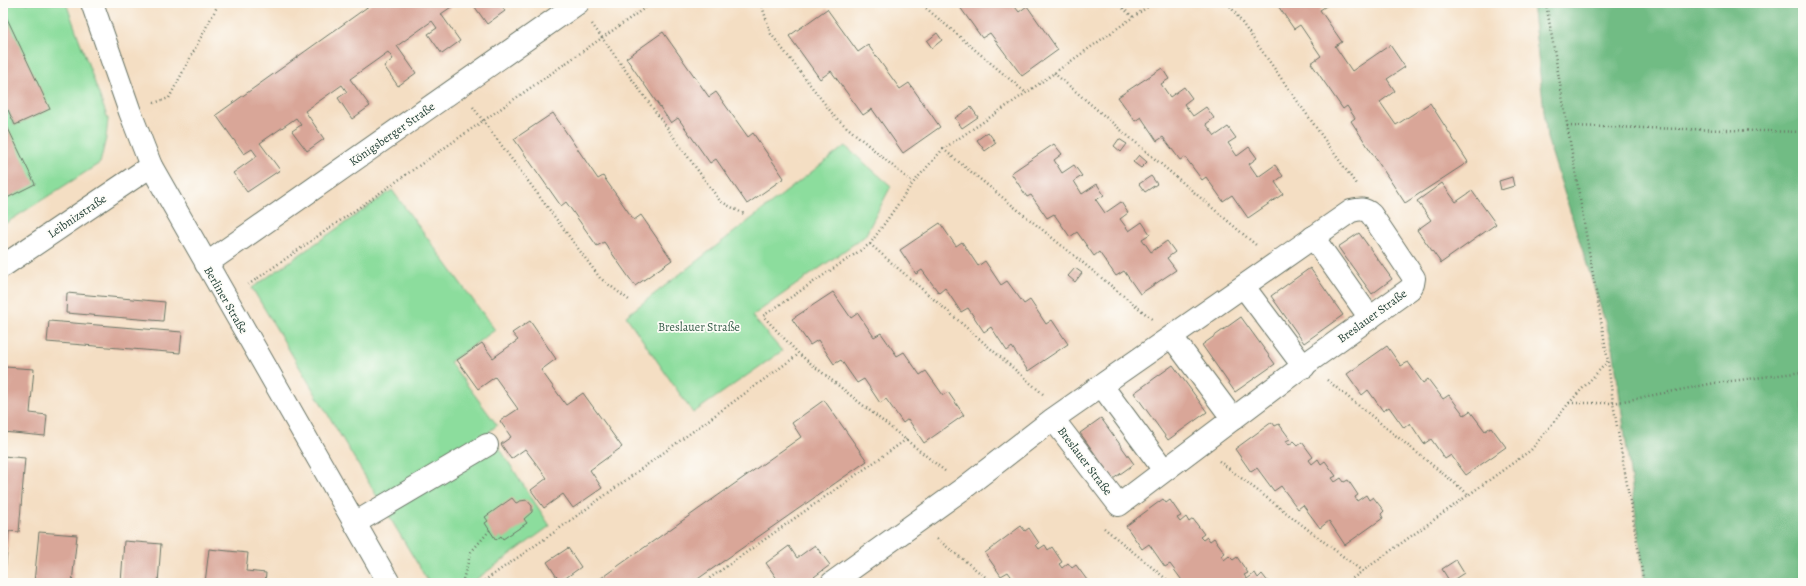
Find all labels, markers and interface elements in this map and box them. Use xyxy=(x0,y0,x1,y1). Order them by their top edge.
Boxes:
street label: Königsberger Straße xyxy=(346,98,438,170)
street label: Leibnizstraße xyxy=(44,190,110,242)
street label: Berliner Straße xyxy=(200,263,252,337)
street label: Breslauer Straße xyxy=(1334,285,1410,347)
park label: Breslauer Straße xyxy=(658,319,740,335)
street label: Breslauer Straße xyxy=(1054,423,1116,499)

